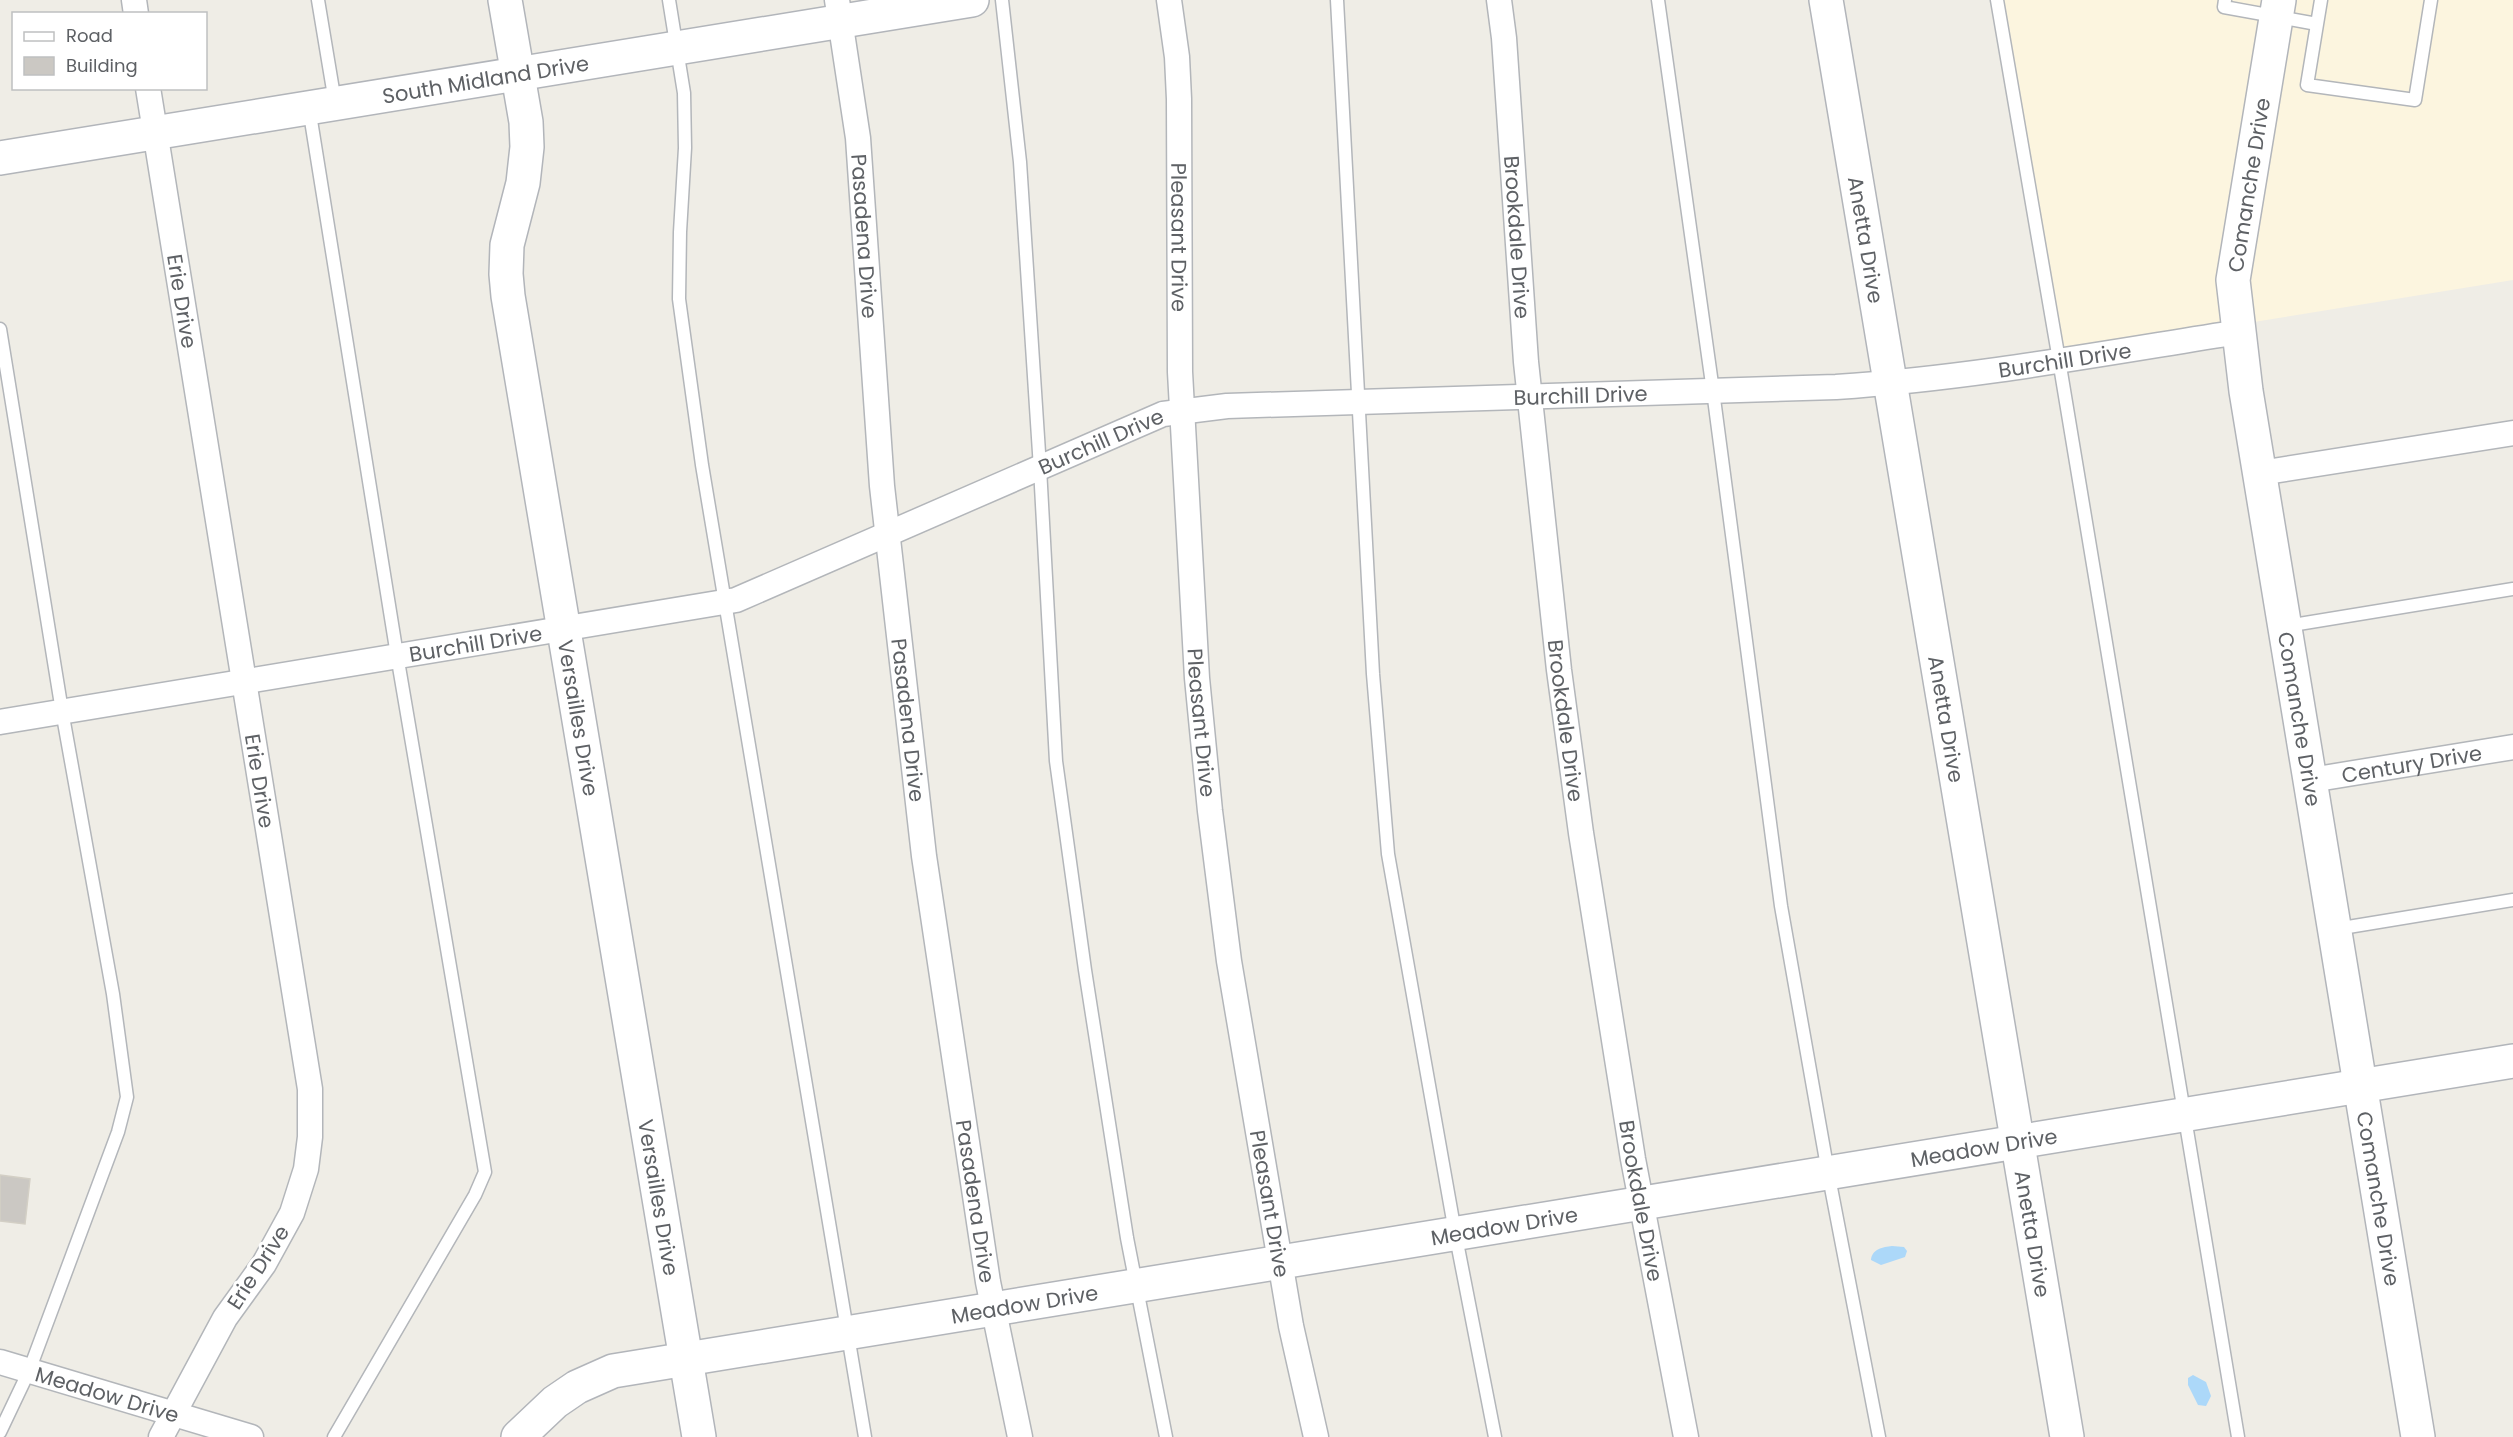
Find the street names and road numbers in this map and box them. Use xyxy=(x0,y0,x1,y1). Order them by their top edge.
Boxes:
street label: South Midland Drive xyxy=(380,48,591,110)
street label: Comanche Drive xyxy=(2221,96,2277,274)
street label: Pasadena Drive xyxy=(845,153,885,319)
street label: Brookdale Drive xyxy=(1498,155,1538,320)
street label: Pleasant Drive xyxy=(1165,163,1194,312)
street label: Anetta Drive xyxy=(1841,174,1891,305)
street label: Erie Drive xyxy=(161,252,204,350)
street label: Burchill Drive xyxy=(1996,335,2133,384)
street label: Burchill Drive xyxy=(1513,378,1648,412)
street label: Burchill Drive xyxy=(1034,401,1168,481)
street label: Burchill Drive xyxy=(407,618,544,668)
street label: Comanche Drive xyxy=(2271,630,2329,809)
street label: Pasadena Drive xyxy=(885,637,932,804)
street label: Versailles Drive xyxy=(551,638,606,798)
street label: Brookdale Drive xyxy=(1541,638,1591,804)
street label: Pleasant Drive xyxy=(1181,648,1223,798)
street label: Anetta Drive xyxy=(1922,653,1972,785)
street label: Erie Drive xyxy=(238,732,282,830)
street label: Century Drive xyxy=(2339,738,2484,789)
street label: Comanche Drive xyxy=(2350,1109,2407,1288)
street label: Versailles Drive xyxy=(632,1117,686,1278)
street label: Pasadena Drive xyxy=(949,1118,1002,1285)
street label: Brookdale Drive xyxy=(1613,1118,1671,1284)
street label: Meadow Drive xyxy=(1908,1121,2060,1174)
street label: Pleasant Drive xyxy=(1243,1128,1297,1280)
street label: Anetta Drive xyxy=(2008,1168,2058,1300)
street label: Meadow Drive xyxy=(1429,1199,1580,1252)
street label: Erie Drive xyxy=(220,1219,296,1315)
street label: Meadow Drive xyxy=(949,1278,1100,1330)
street label: Meadow Drive xyxy=(32,1359,183,1429)

